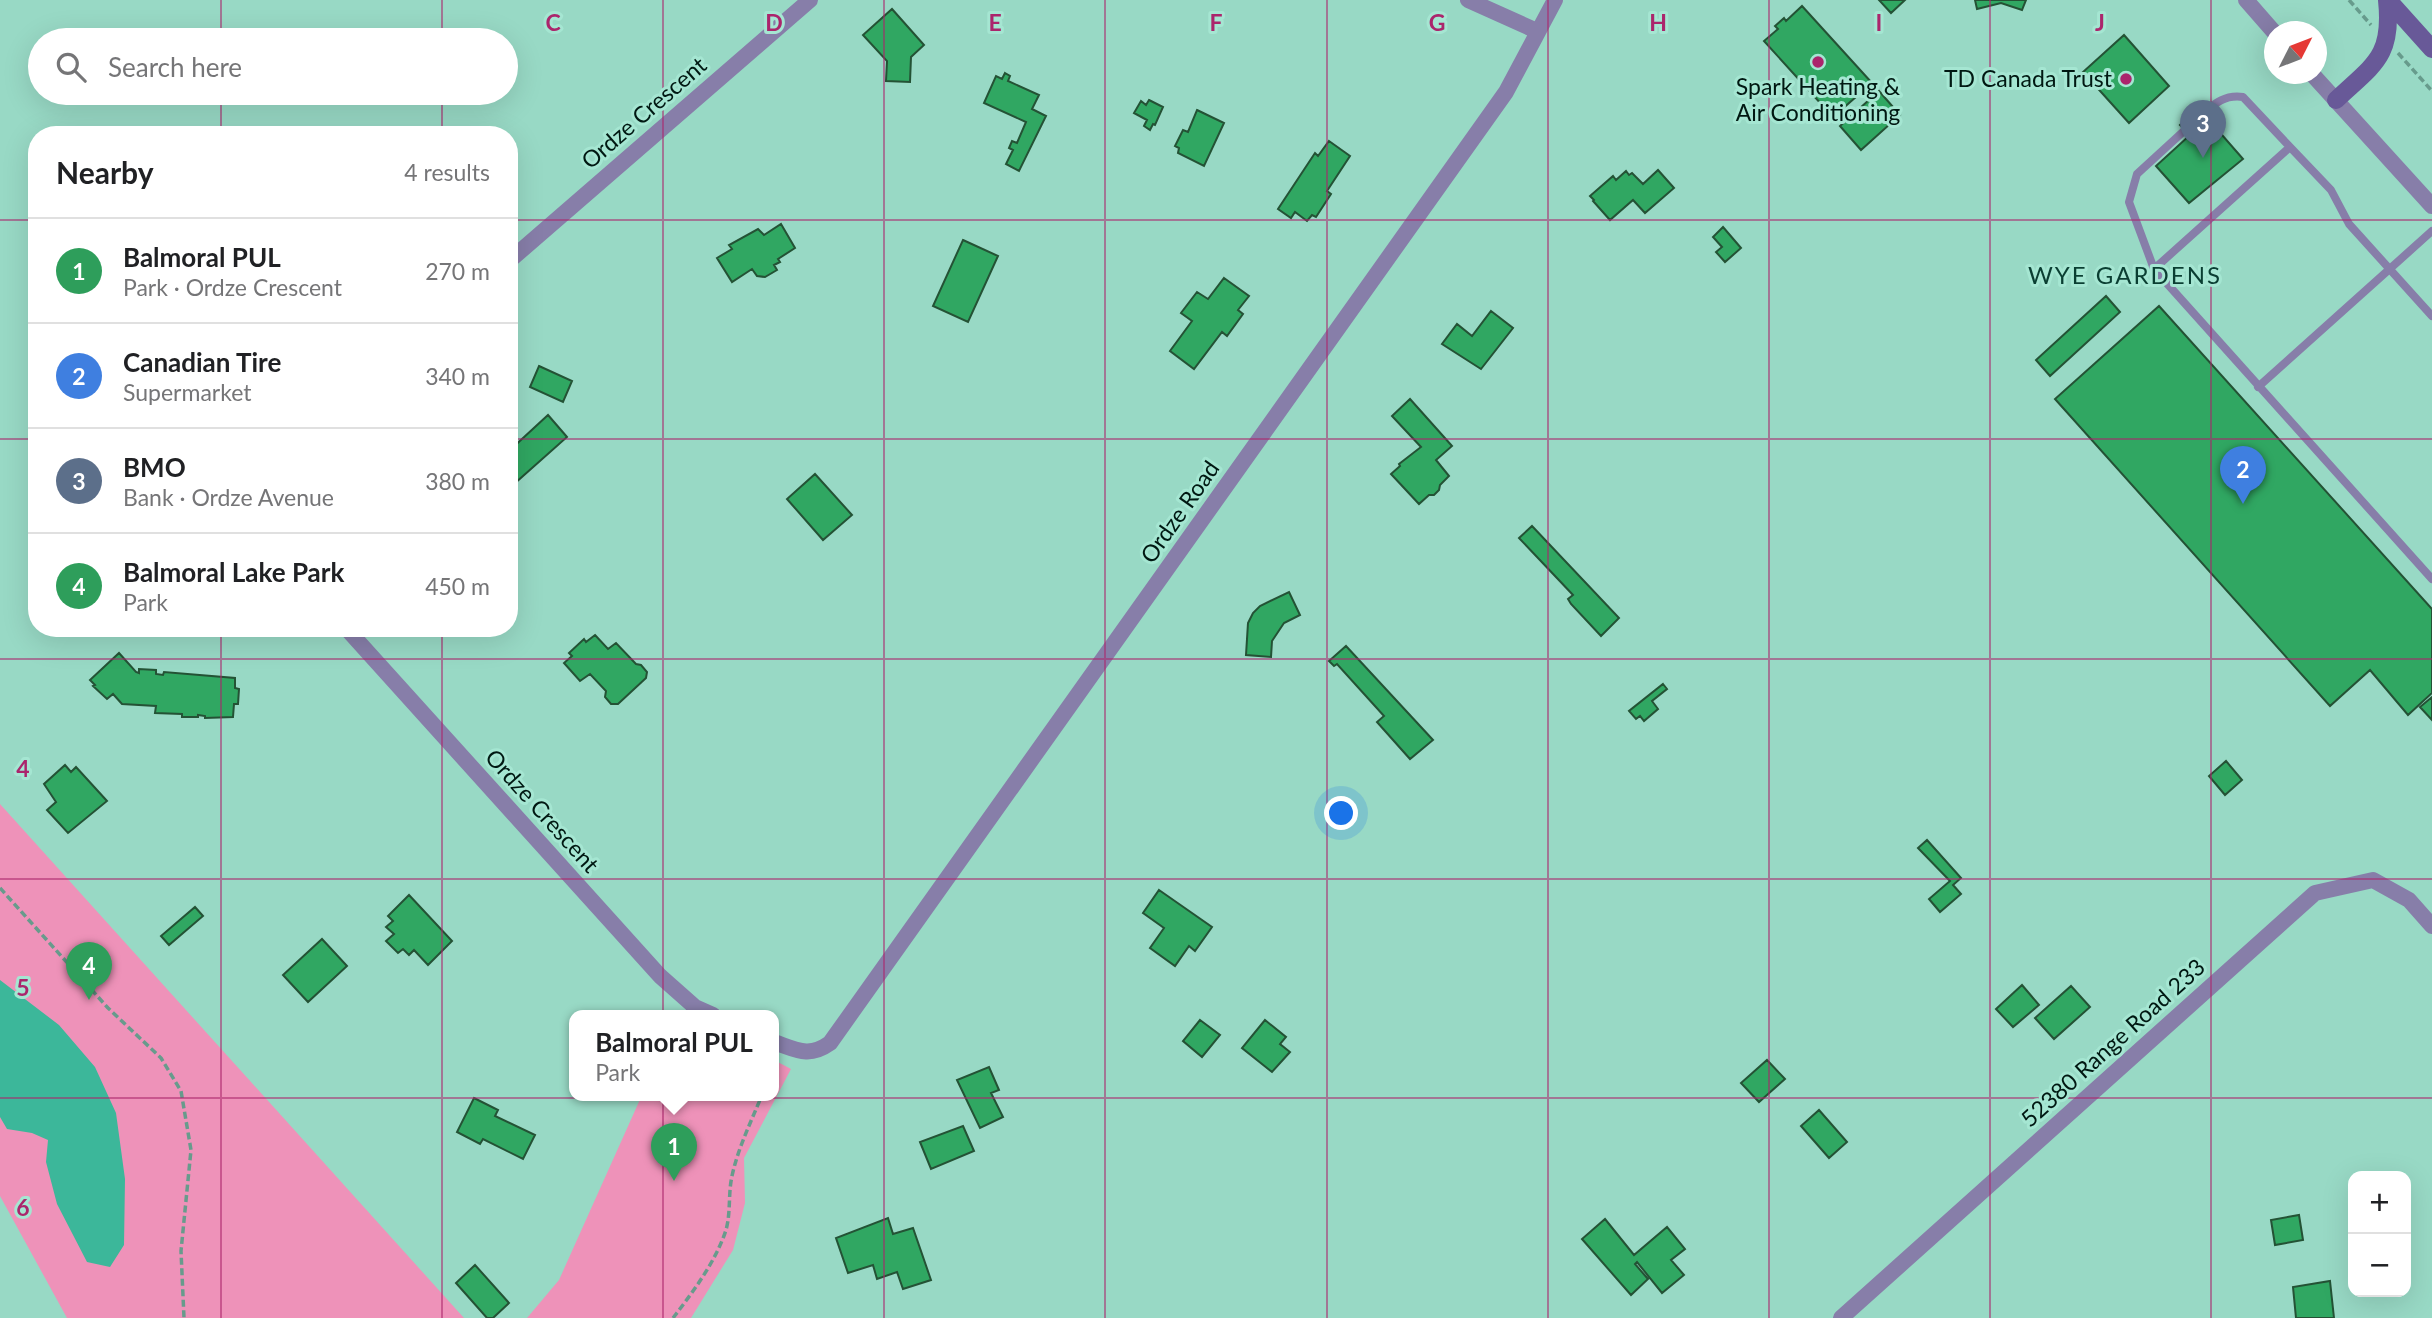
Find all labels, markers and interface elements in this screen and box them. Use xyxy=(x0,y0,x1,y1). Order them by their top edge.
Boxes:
text: C xyxy=(545,8,561,36)
text: D xyxy=(765,8,783,36)
text: E xyxy=(988,8,1002,36)
text: F xyxy=(1209,8,1223,36)
text: G xyxy=(1429,8,1445,36)
text: H xyxy=(1649,8,1667,36)
text: I xyxy=(1876,8,1882,36)
text: J xyxy=(2095,8,2105,36)
north arrow xyxy=(2264,21,2327,84)
search box xyxy=(28,28,518,105)
icon: search xyxy=(52,48,90,86)
street label: Ordze Crescent xyxy=(575,50,712,174)
text: Search here xyxy=(108,51,242,83)
marker: Spark Heating & Air Conditioning xyxy=(1810,54,1826,70)
place label: TD Canada Trust xyxy=(1944,64,2113,92)
marker: TD Canada Trust xyxy=(2118,71,2134,87)
place label: Spark Heating & Air Conditioning xyxy=(1736,72,1901,126)
pin: 3 xyxy=(2180,100,2226,158)
text: Nearby xyxy=(56,154,154,190)
text: 4 results xyxy=(404,158,490,186)
text: Balmoral PUL xyxy=(123,241,281,273)
text: 1 xyxy=(72,257,86,285)
text: 270 m xyxy=(425,257,490,285)
district label: WYE GARDENS xyxy=(2028,260,2222,289)
text: Park · Ordze Crescent xyxy=(123,273,342,301)
text: Canadian Tire xyxy=(123,346,281,378)
text: 2 xyxy=(72,362,86,390)
text: 340 m xyxy=(425,362,490,390)
text: Supermarket xyxy=(123,378,252,406)
pin: 2 xyxy=(2220,446,2266,504)
text: BMO xyxy=(123,451,186,483)
street label: Ordze Road xyxy=(1134,455,1225,568)
text: 3 xyxy=(72,467,86,495)
text: 380 m xyxy=(425,467,490,495)
text: Bank · Ordze Avenue xyxy=(123,483,334,511)
text: Balmoral Lake Park xyxy=(123,556,344,588)
text: 4 xyxy=(72,572,86,600)
text: 450 m xyxy=(425,572,490,600)
text: Park xyxy=(123,588,168,616)
street label: Ordze Crescent xyxy=(480,743,606,878)
text: 4 xyxy=(16,754,30,782)
your location xyxy=(1324,796,1358,830)
pin: 4 xyxy=(66,942,112,1000)
street label: 52380 Range Road 233 xyxy=(2015,952,2210,1132)
text: 5 xyxy=(16,973,30,1001)
popup xyxy=(569,1010,779,1101)
text: Balmoral PUL xyxy=(595,1026,753,1058)
text: Park xyxy=(595,1058,640,1086)
pin: 1 xyxy=(651,1123,697,1181)
map controls xyxy=(2348,1171,2411,1297)
button: + xyxy=(2348,1171,2411,1234)
text: 6 xyxy=(16,1193,30,1221)
button: − xyxy=(2348,1234,2411,1297)

